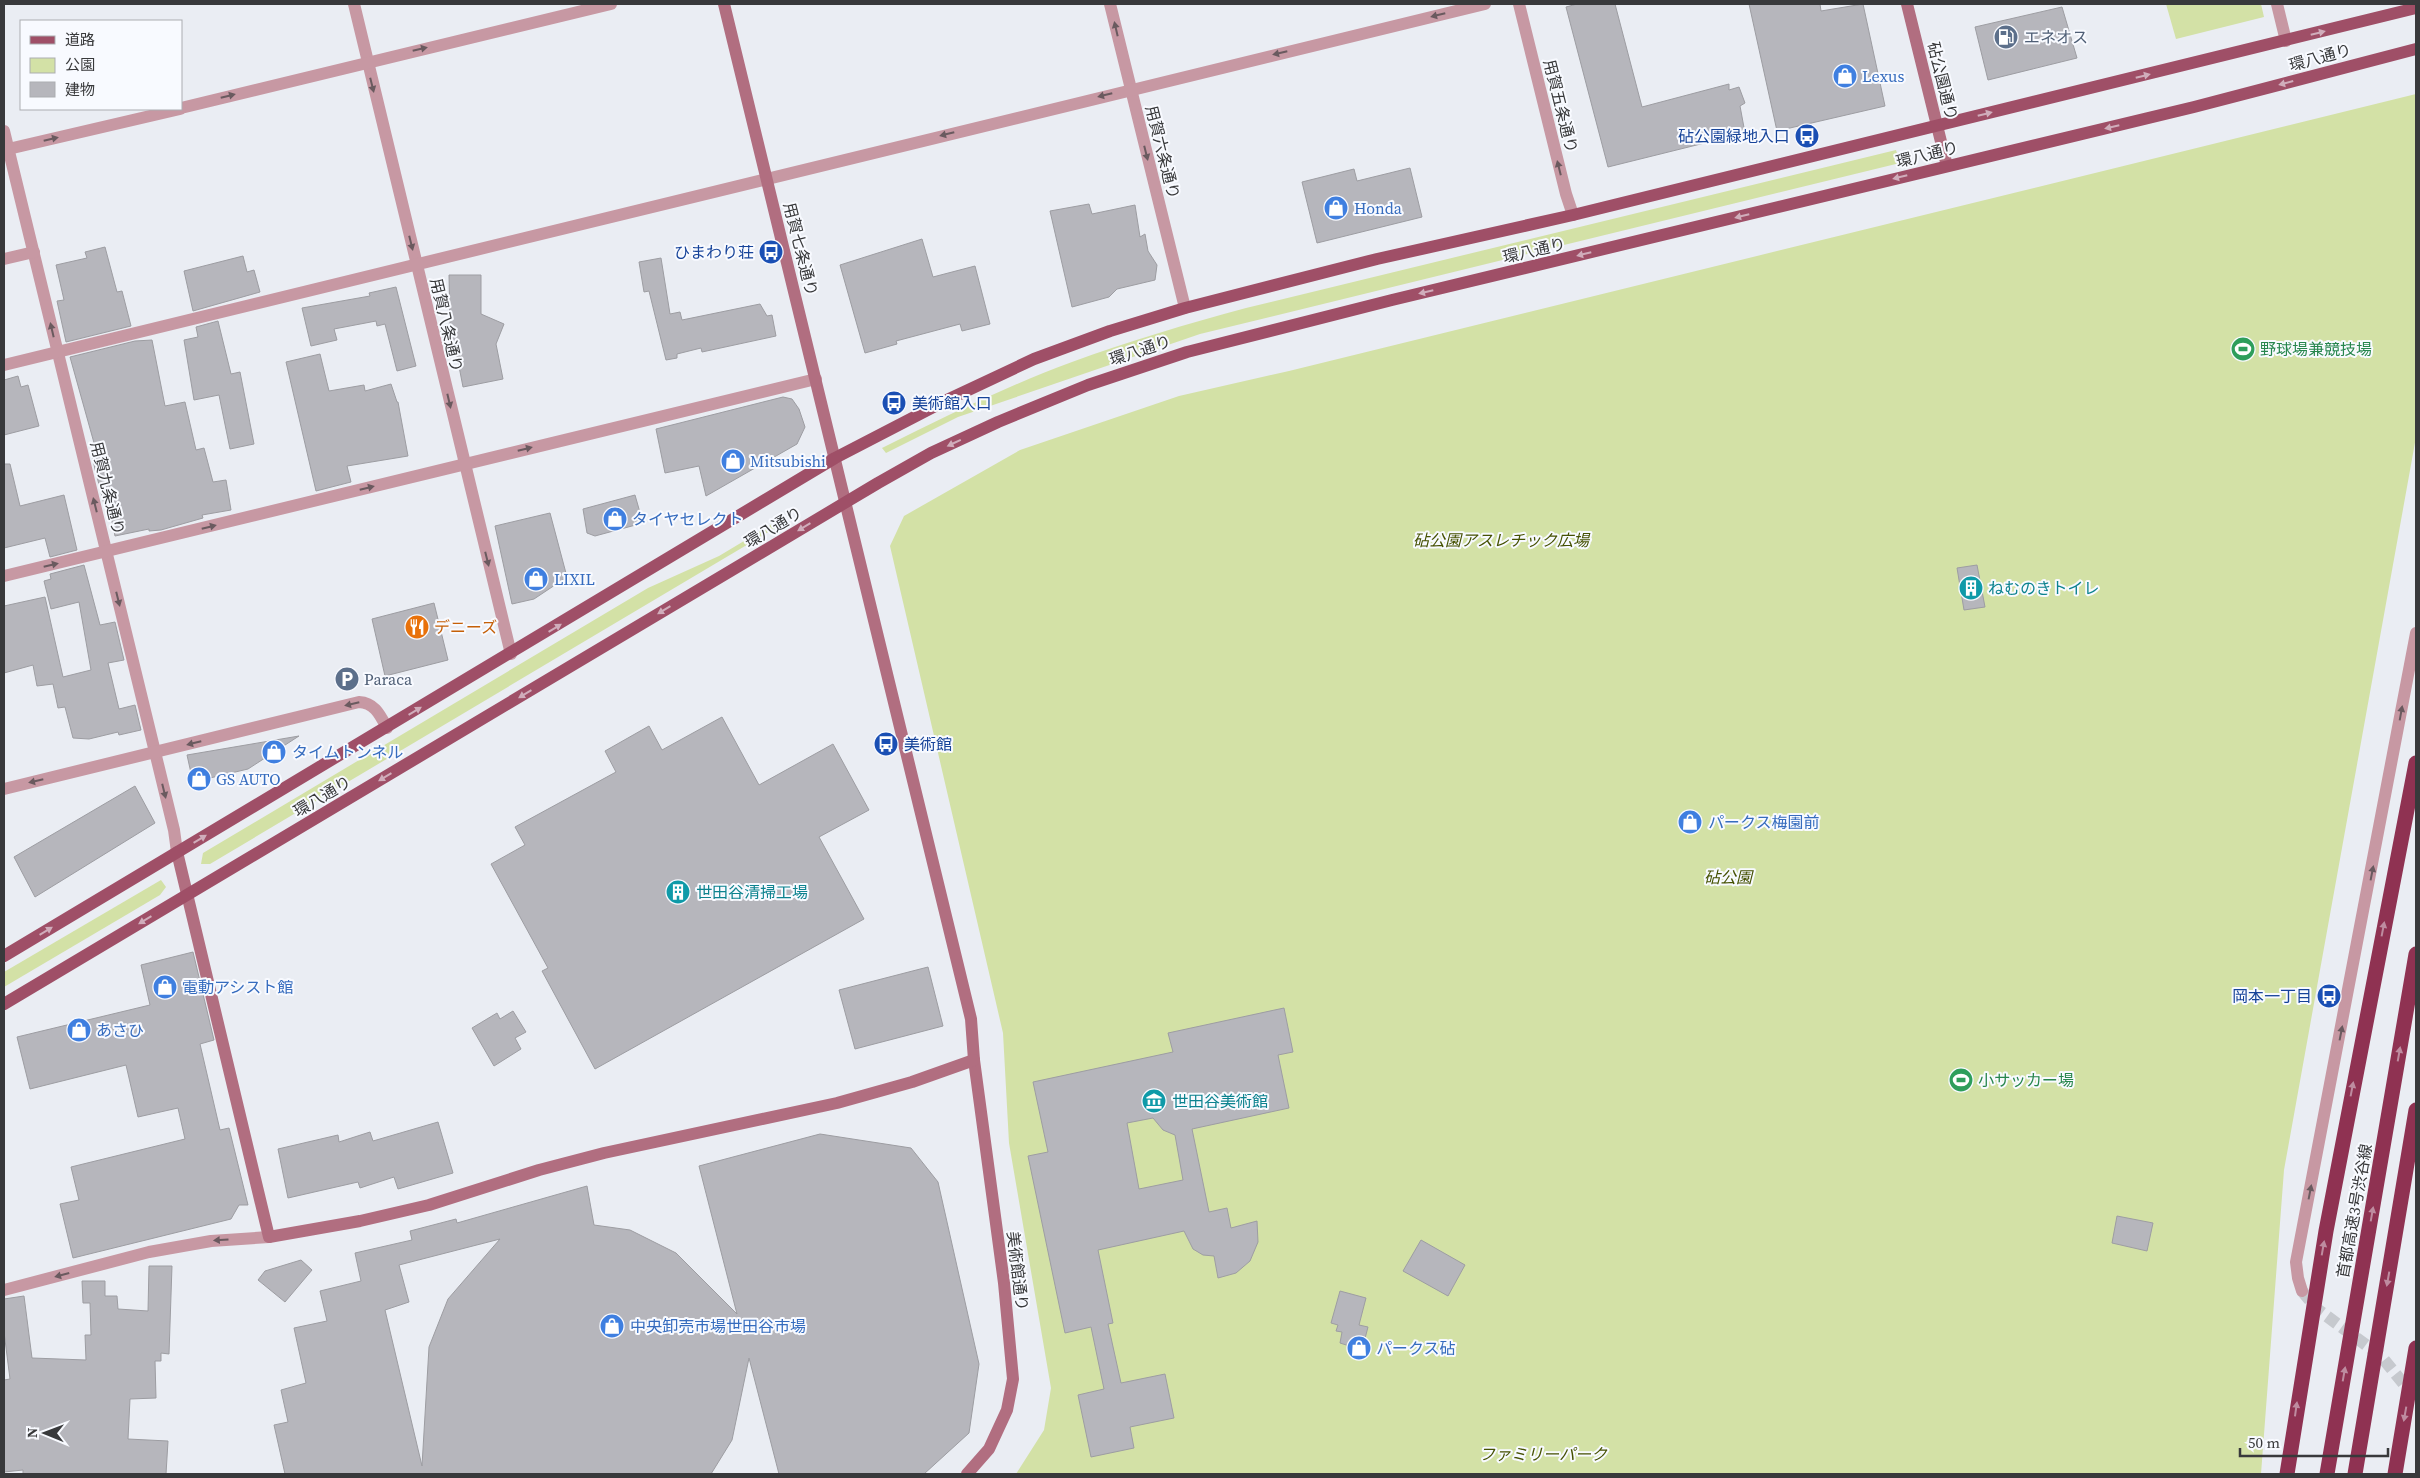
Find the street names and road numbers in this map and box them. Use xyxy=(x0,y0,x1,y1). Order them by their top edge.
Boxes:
street label: 環八通り xyxy=(2286,38,2354,76)
street label: 砧公園通り xyxy=(1923,40,1963,122)
street label: 用賀五条通り xyxy=(1539,57,1583,155)
street label: 用賀六条通り xyxy=(1141,103,1185,201)
street label: 環八通り xyxy=(1893,136,1961,172)
street label: 用賀七条通り xyxy=(779,200,823,298)
street label: 環八通り xyxy=(1500,232,1568,268)
street label: 用賀八条通り xyxy=(425,276,469,374)
street label: 環八通り xyxy=(1106,330,1174,370)
street label: 用賀九条通り xyxy=(86,439,130,537)
street label: 環八通り xyxy=(740,501,806,553)
street label: 環八通り xyxy=(289,770,355,822)
street label: 首都高速3号渋谷線 xyxy=(2331,1142,2377,1280)
street label: 美術館通り xyxy=(1002,1230,1034,1312)

